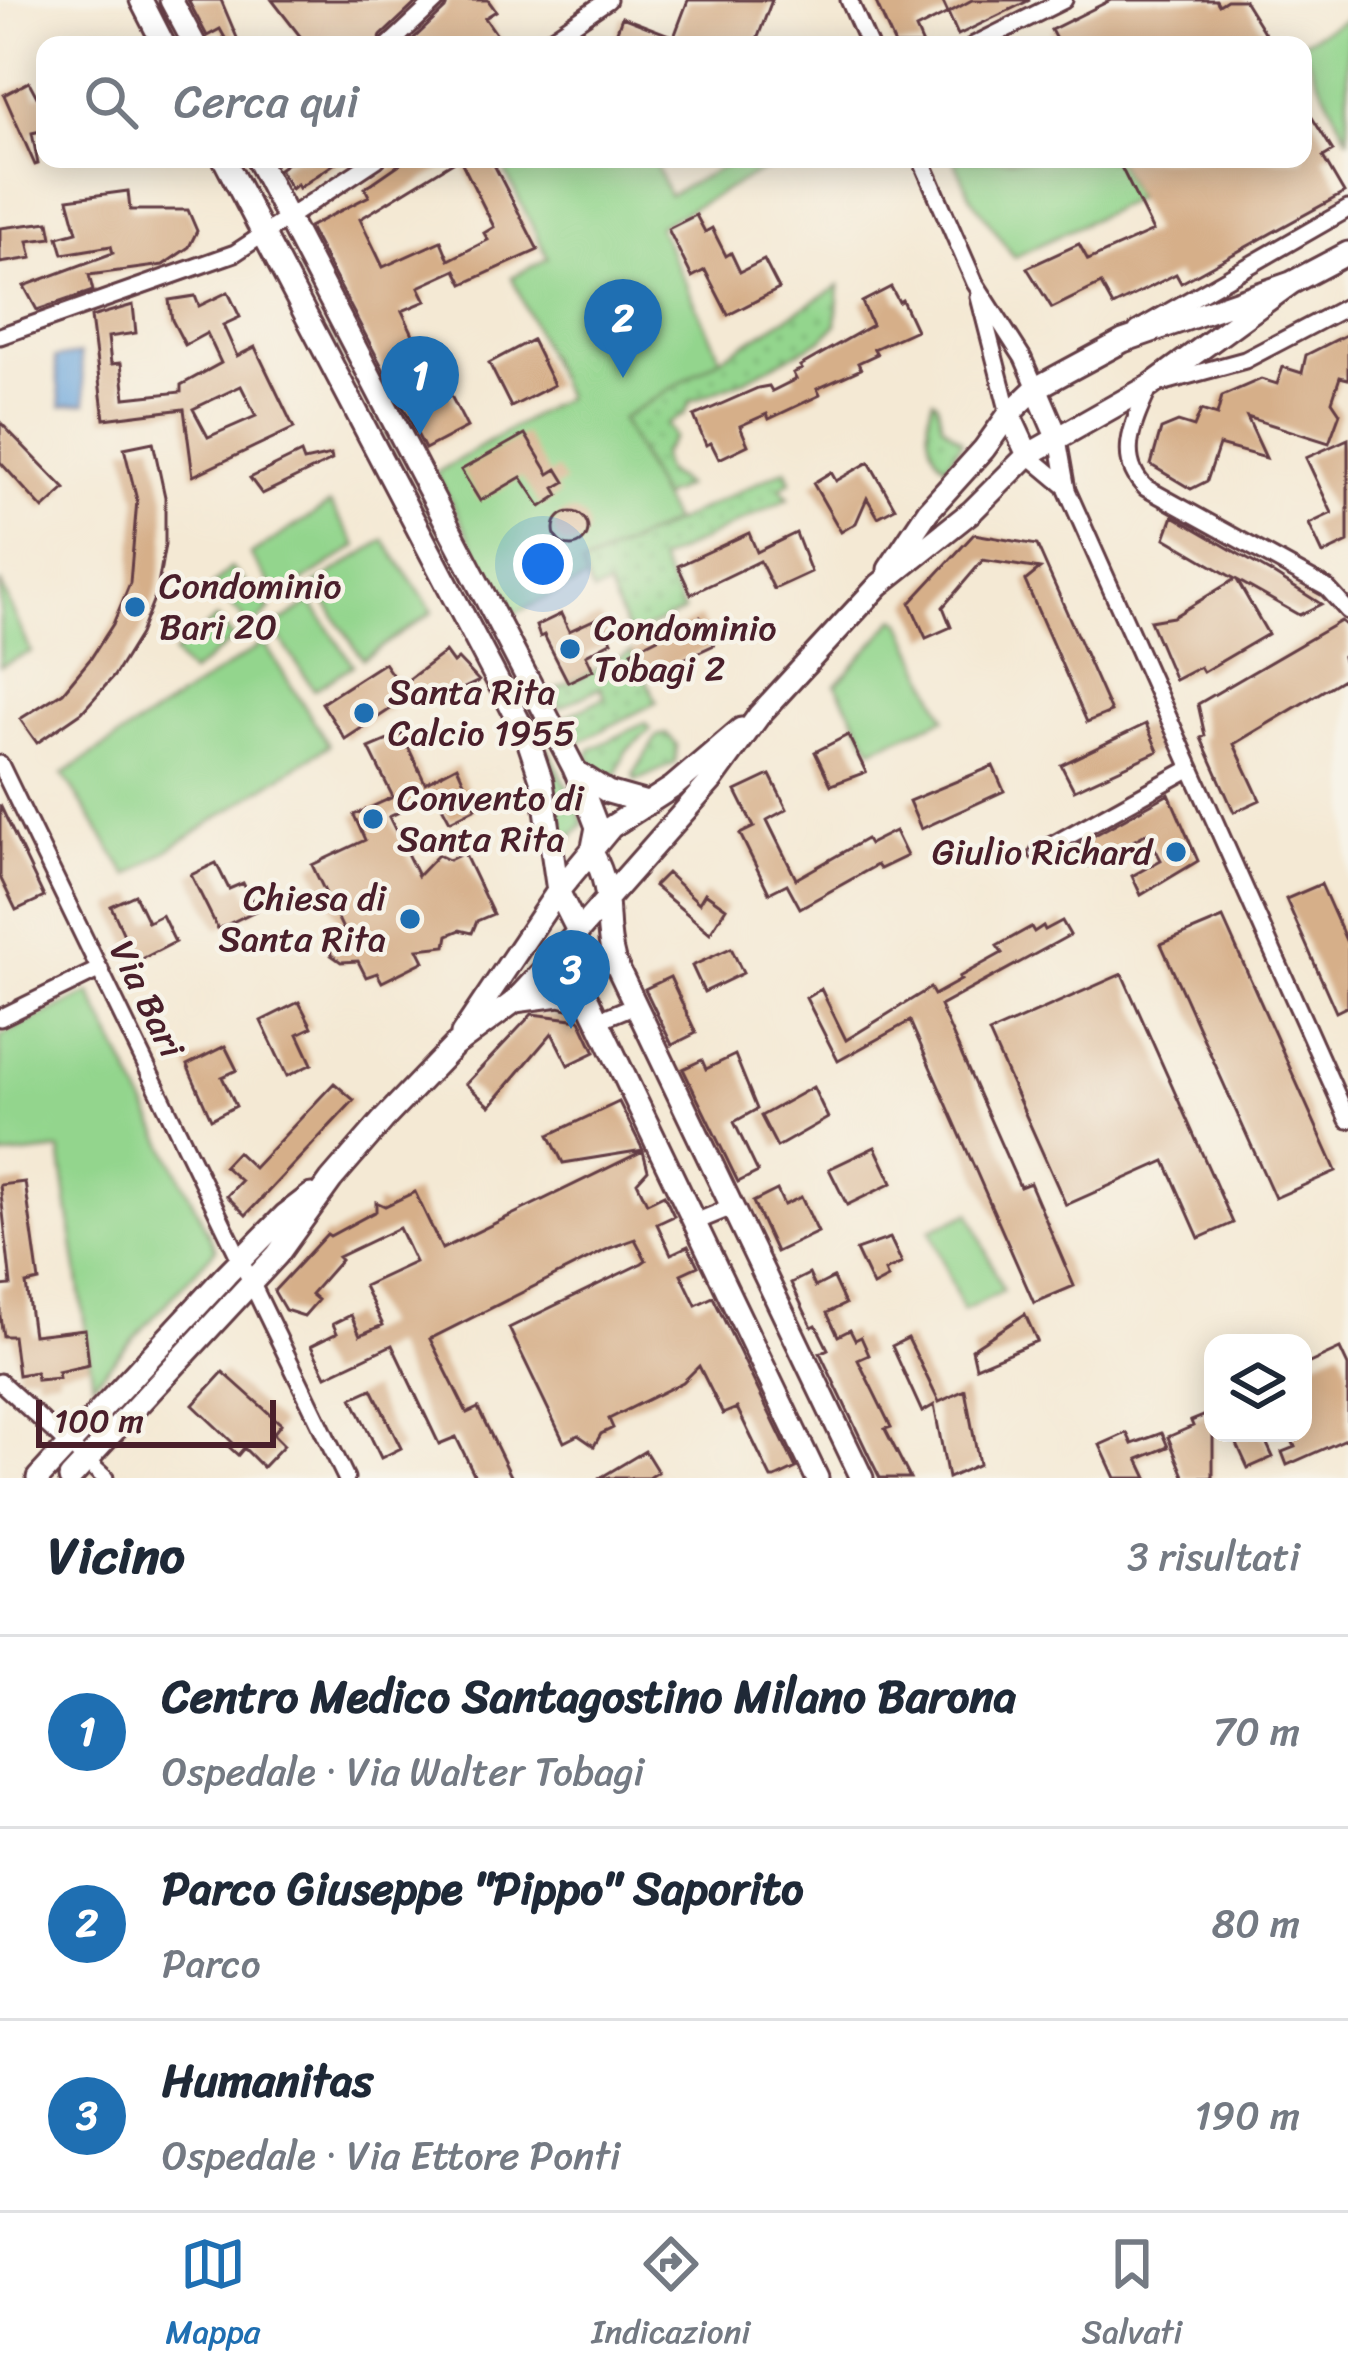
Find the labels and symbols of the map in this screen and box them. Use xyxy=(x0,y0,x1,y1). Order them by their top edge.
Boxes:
pin: 2 xyxy=(584,279,662,378)
pin: 1 xyxy=(381,336,459,435)
your location xyxy=(513,534,573,594)
place label: Condominio Bari 20 xyxy=(159,554,342,659)
marker: Condominio Bari 20 xyxy=(122,594,148,620)
place label: Condominio Tobagi 2 xyxy=(594,596,777,701)
marker: Condominio Tobagi 2 xyxy=(557,636,583,662)
place label: Santa Rita Calcio 1955 xyxy=(388,660,575,765)
marker: Santa Rita Calcio 1955 xyxy=(351,700,377,726)
place label: Convento di Santa Rita xyxy=(397,766,585,871)
marker: Convento di Santa Rita xyxy=(360,806,386,832)
place label: Giulio Richard xyxy=(932,820,1154,884)
marker: Giulio Richard xyxy=(1163,839,1189,865)
place label: Chiesa di Santa Rita xyxy=(218,866,387,971)
marker: Chiesa di Santa Rita xyxy=(397,906,423,932)
street label: Via Bari xyxy=(91,929,204,1070)
pin: 3 xyxy=(532,930,610,1029)
scale bar xyxy=(36,1394,276,1447)

